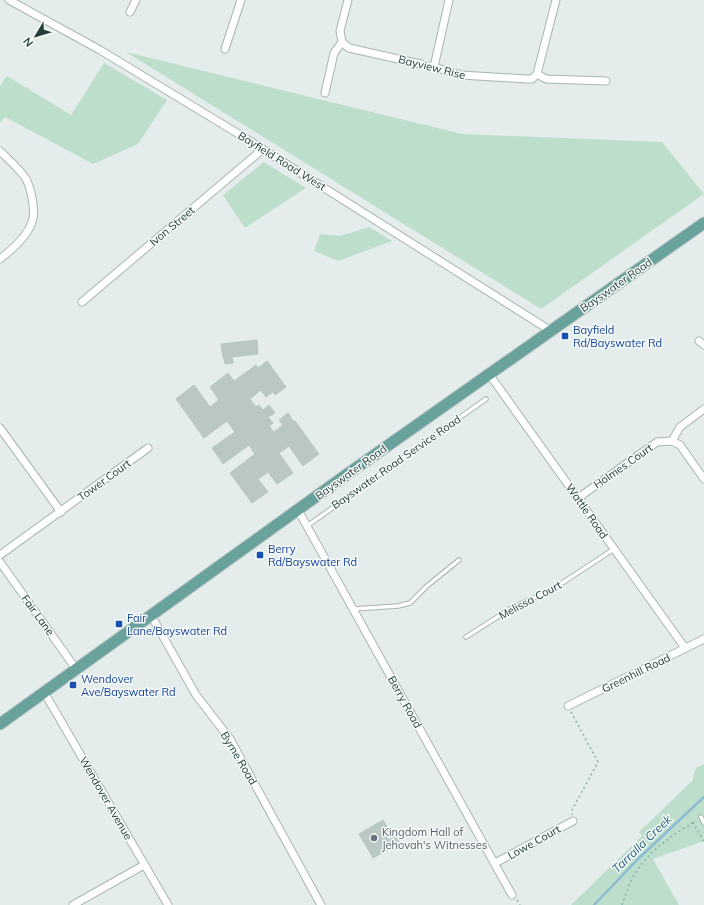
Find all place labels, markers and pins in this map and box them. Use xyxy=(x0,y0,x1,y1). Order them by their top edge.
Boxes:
place label: Bayfield Rd/Bayswater Rd xyxy=(573,323,662,350)
marker: Bayfield Rd/Bayswater Rd xyxy=(560,331,570,341)
place label: Berry Rd/Bayswater Rd xyxy=(268,542,357,569)
marker: Berry Rd/Bayswater Rd xyxy=(255,550,265,560)
place label: Fair Lane/Bayswater Rd xyxy=(127,611,227,638)
marker: Fair Lane/Bayswater Rd xyxy=(114,619,124,629)
place label: Wendover Ave/Bayswater Rd xyxy=(81,672,176,699)
marker: Wendover Ave/Bayswater Rd xyxy=(68,680,78,690)
place label: Kingdom Hall of Jehovah's Witnesses xyxy=(382,825,487,852)
marker: Kingdom Hall of Jehovah's Witnesses xyxy=(369,833,379,843)

